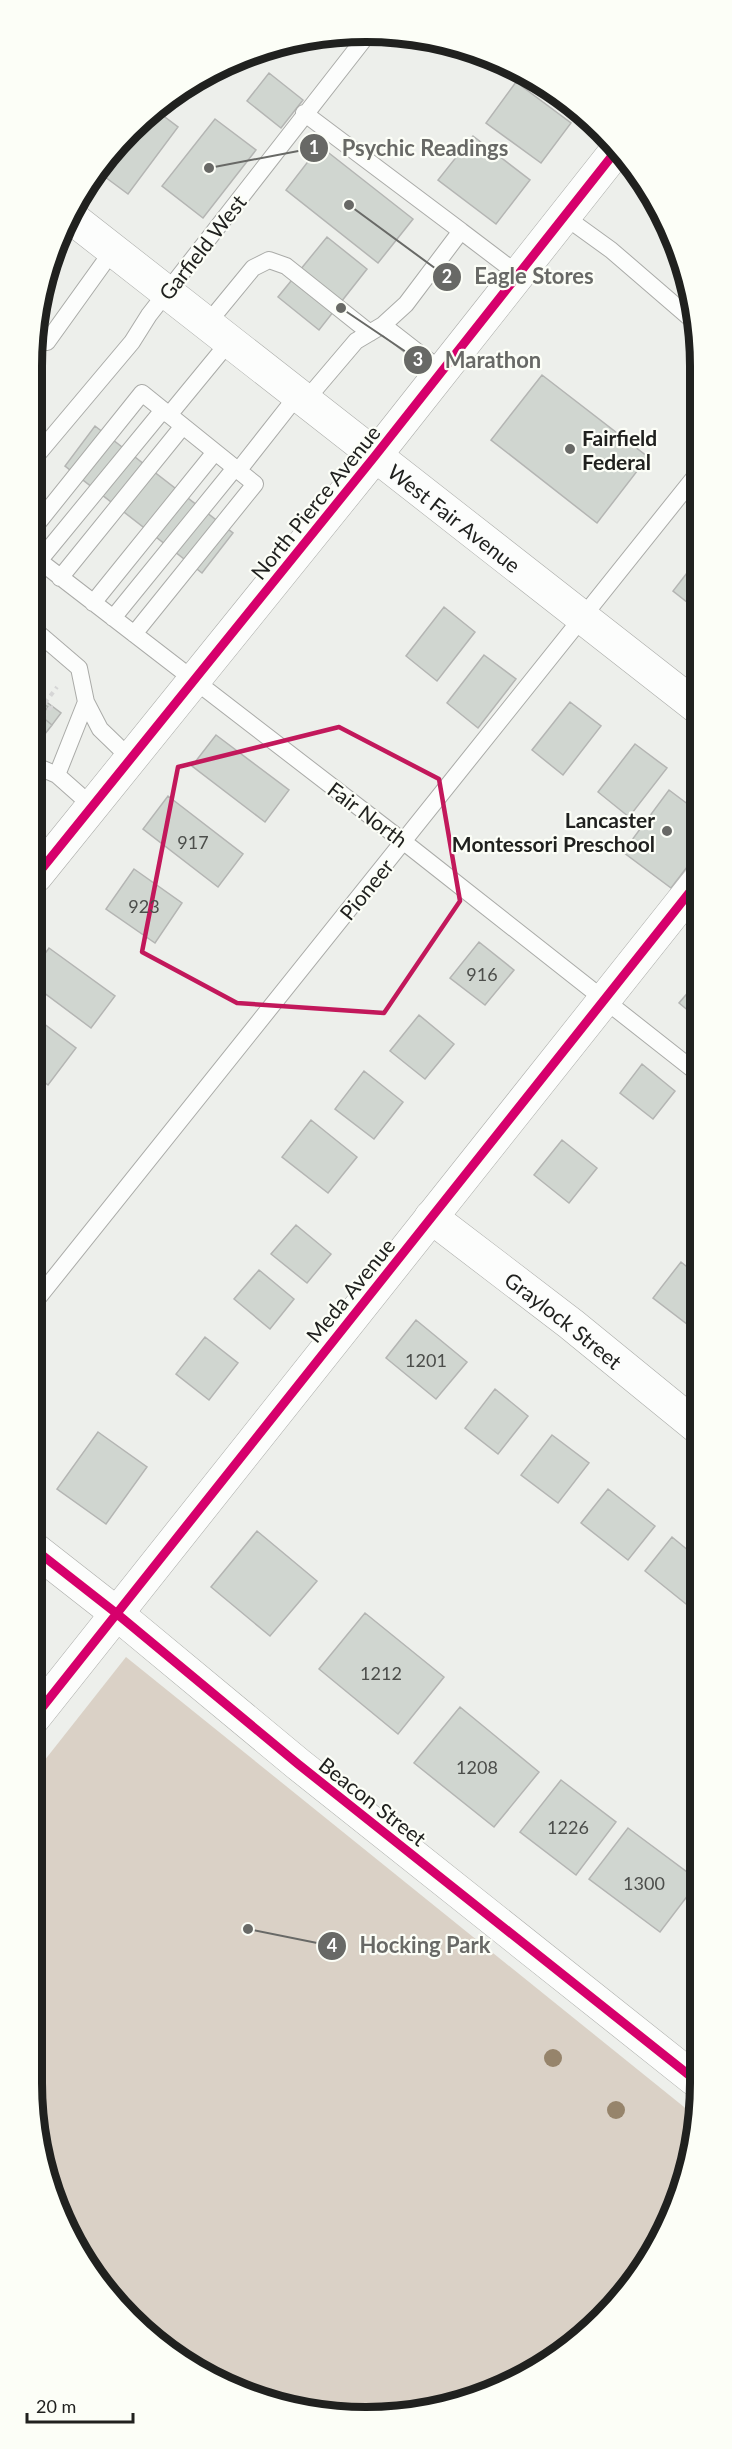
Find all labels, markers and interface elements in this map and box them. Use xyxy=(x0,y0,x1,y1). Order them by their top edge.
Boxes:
callout: Psychic Readings xyxy=(299,128,520,168)
text: Psychic Readings xyxy=(342,134,508,161)
text: 1 xyxy=(309,136,319,158)
street label: Garfield West xyxy=(153,189,251,305)
callout: Eagle Stores xyxy=(432,257,605,297)
text: Eagle Stores xyxy=(474,262,594,289)
text: 2 xyxy=(442,265,452,287)
callout: Marathon xyxy=(403,340,553,380)
text: Marathon xyxy=(445,346,541,373)
text: 3 xyxy=(413,348,423,370)
street label: North Pierce Avenue xyxy=(245,420,385,584)
place label: Fairfield Federal xyxy=(582,425,657,474)
marker: Fairfield Federal xyxy=(563,442,577,456)
street label: West Fair Avenue xyxy=(384,458,526,577)
street label: Fair North xyxy=(323,776,413,852)
place label: Lancaster Montessori Preschool xyxy=(452,807,655,856)
marker: Lancaster Montessori Preschool xyxy=(660,824,674,838)
house number: 917 xyxy=(177,831,209,853)
street label: Pioneer xyxy=(334,853,398,924)
house number: 923 xyxy=(128,895,160,917)
house number: 916 xyxy=(466,963,498,985)
street label: Meda Avenue xyxy=(300,1233,400,1347)
street label: Graylock Street xyxy=(500,1266,628,1374)
house number: 1201 xyxy=(405,1349,447,1371)
house number: 1212 xyxy=(360,1662,402,1684)
street label: Beacon Street xyxy=(314,1751,432,1851)
house number: 1208 xyxy=(456,1756,498,1778)
house number: 1226 xyxy=(547,1816,589,1838)
house number: 1300 xyxy=(623,1872,665,1894)
callout: Hocking Park xyxy=(317,1926,502,1966)
text: Hocking Park xyxy=(360,1931,491,1958)
text: 4 xyxy=(327,1934,337,1956)
scale bar xyxy=(27,2386,134,2424)
text: 20 m xyxy=(36,2395,76,2417)

